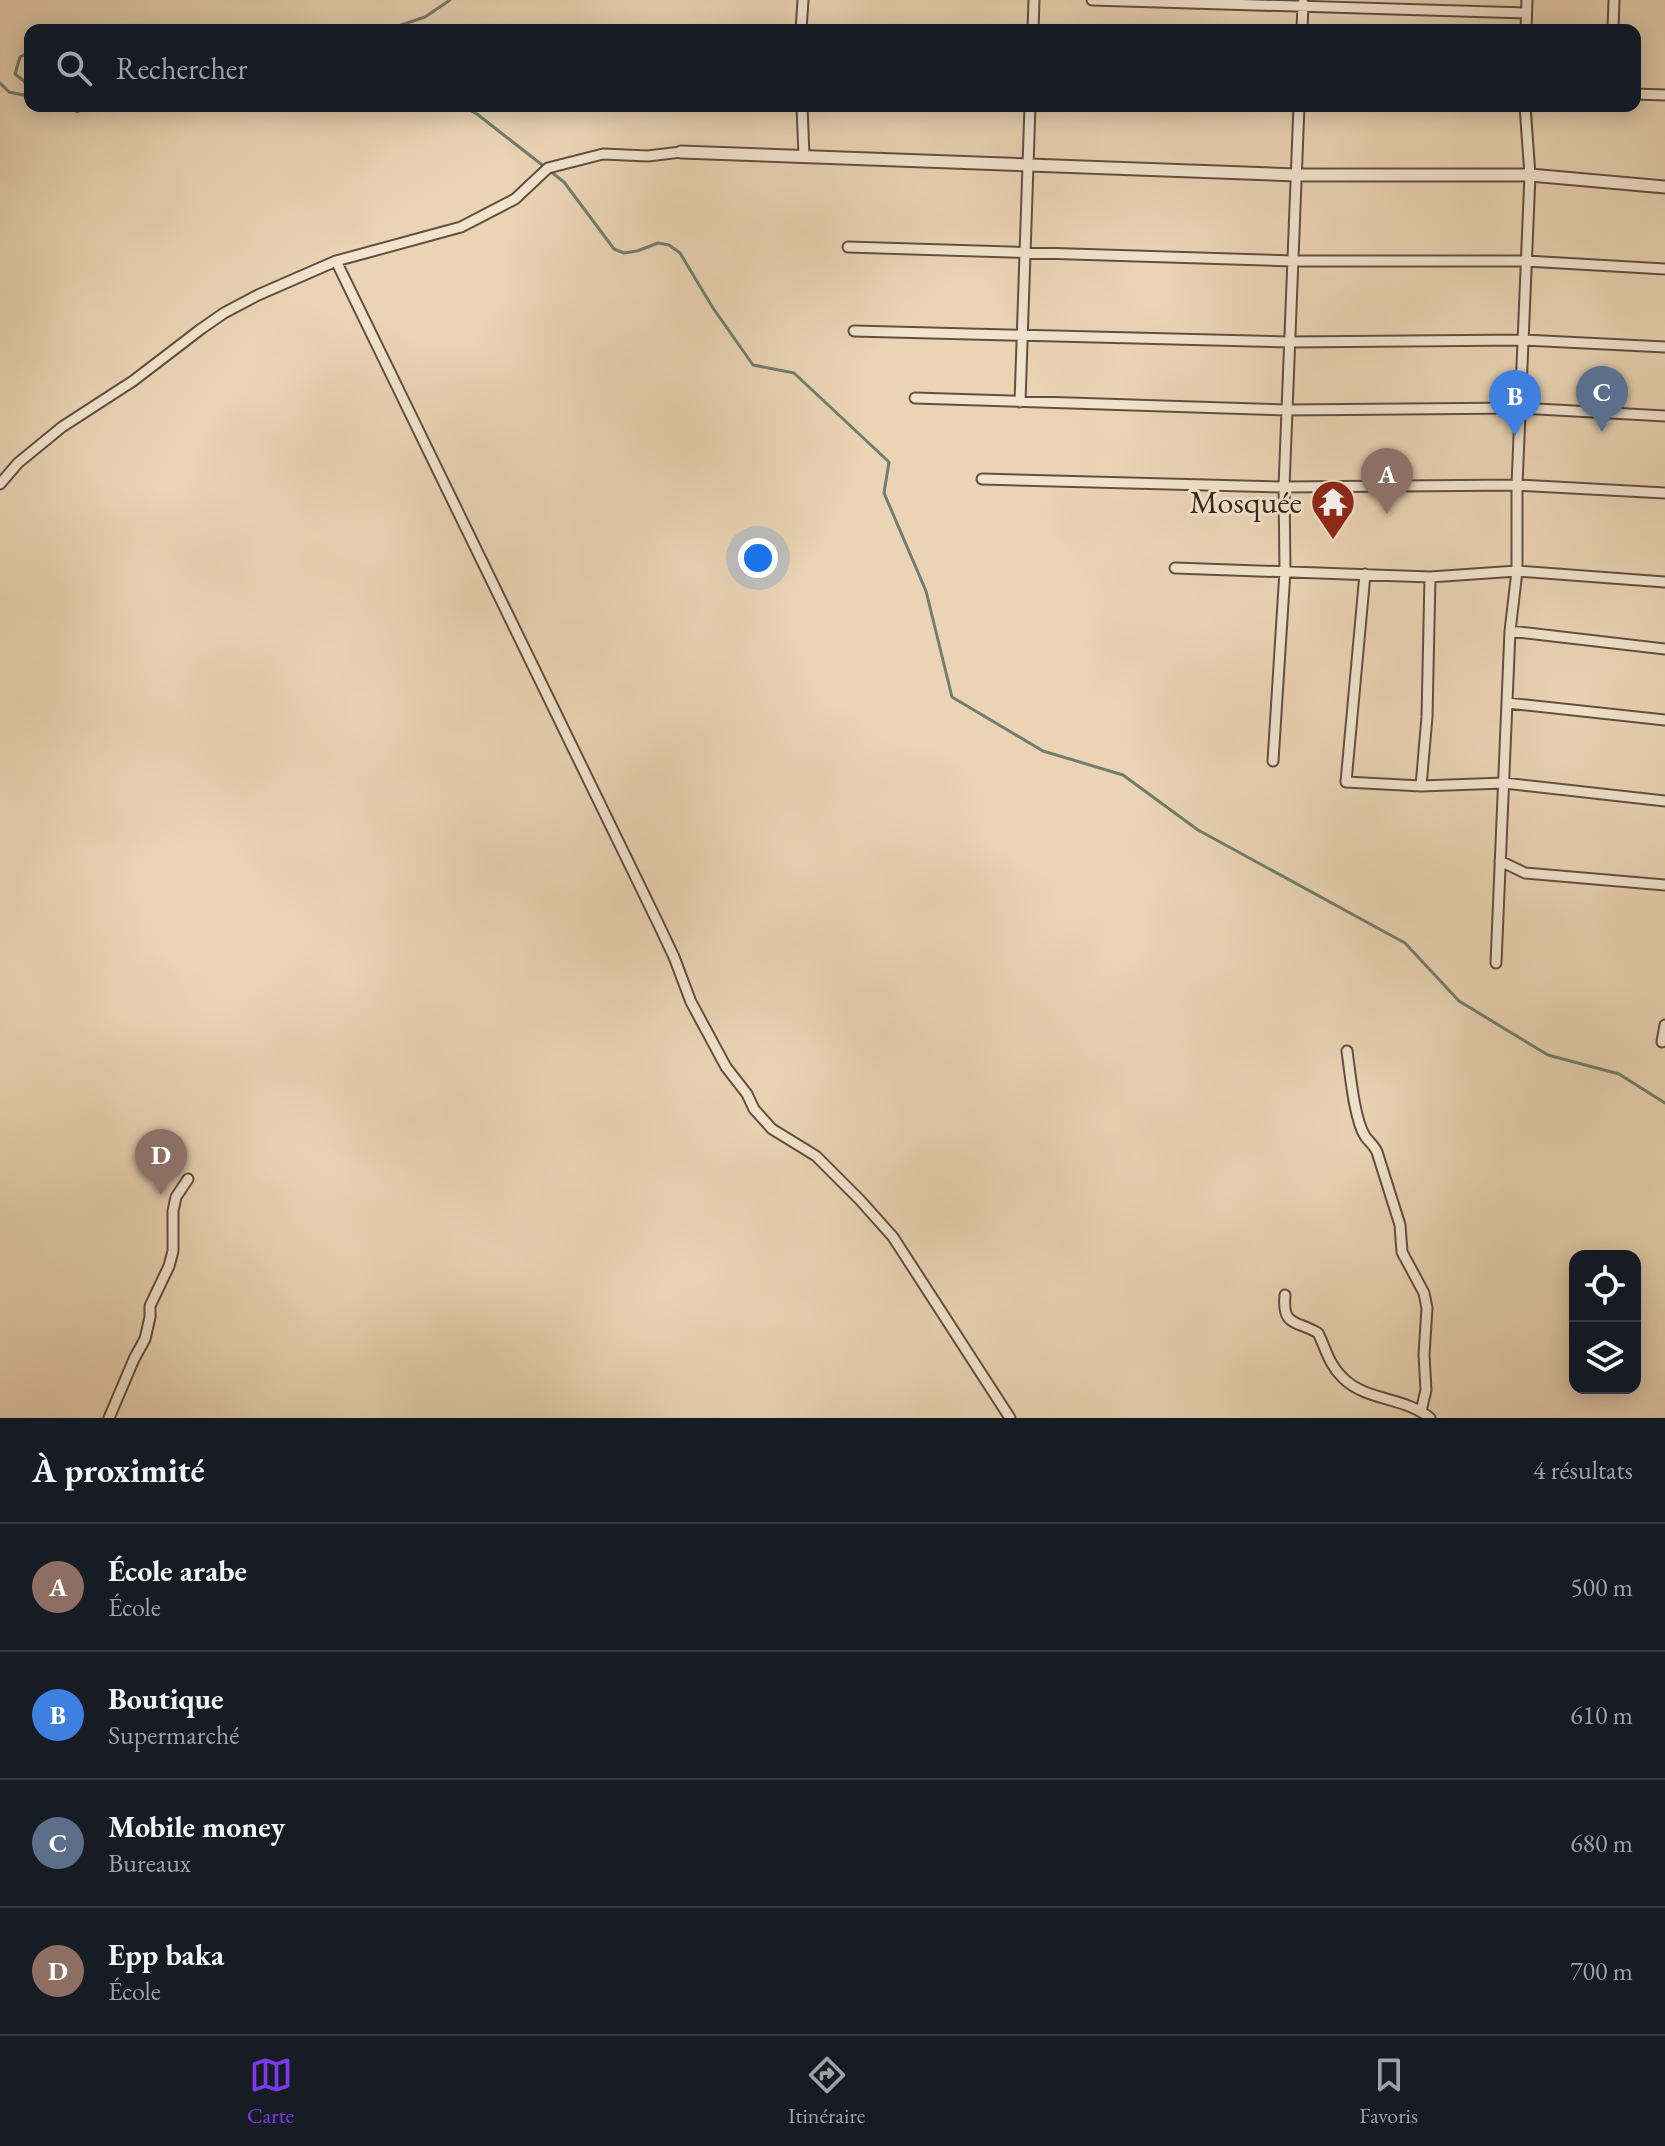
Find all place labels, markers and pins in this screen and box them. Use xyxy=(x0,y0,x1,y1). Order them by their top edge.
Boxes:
pin: C xyxy=(1576,366,1628,432)
pin: B xyxy=(1489,370,1541,436)
pin: A xyxy=(1361,448,1413,514)
temple icon: Mosquée xyxy=(1309,478,1357,541)
place label: Mosquée xyxy=(1189,481,1302,523)
pin: D xyxy=(135,1129,187,1195)

